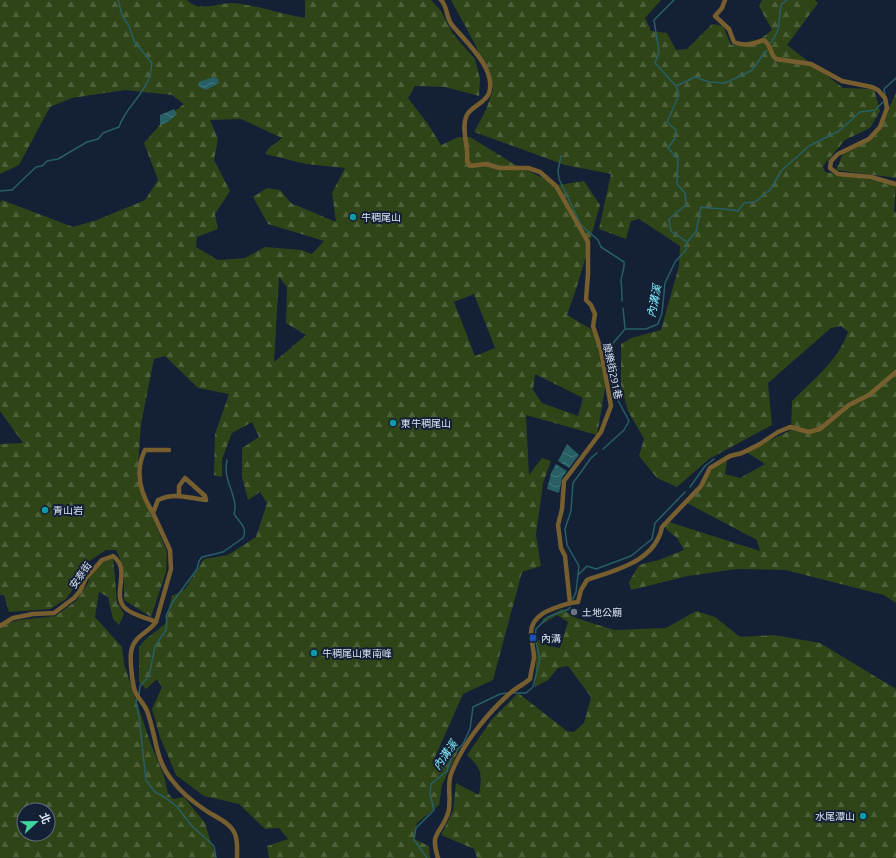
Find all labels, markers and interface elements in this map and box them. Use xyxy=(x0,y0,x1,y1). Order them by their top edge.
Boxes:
marker: 牛稠尾山 xyxy=(348,212,358,222)
place label: 牛稠尾山 xyxy=(361,212,401,223)
water label: 內溝溪 xyxy=(645,282,663,318)
street label: 康樂街291巷 xyxy=(601,342,624,400)
marker: 東牛稠尾山 xyxy=(388,418,398,428)
place label: 東牛稠尾山 xyxy=(401,418,451,429)
marker: 青山岩 xyxy=(40,505,50,515)
place label: 青山岩 xyxy=(53,505,83,516)
street label: 安泰街 xyxy=(67,560,94,591)
marker: 土地公廟 xyxy=(569,607,579,617)
place label: 土地公廟 xyxy=(582,607,622,618)
marker: 內溝 xyxy=(528,633,538,643)
place label: 內溝 xyxy=(541,633,561,644)
marker: 牛稠尾山東南峰 xyxy=(309,648,319,658)
place label: 牛稠尾山東南峰 xyxy=(322,648,392,659)
water label: 內溝溪 xyxy=(431,736,461,772)
north arrow xyxy=(16,802,56,842)
text: 北 xyxy=(38,811,53,826)
place label: 水尾潭山 xyxy=(815,811,855,822)
marker: 水尾潭山 xyxy=(858,811,868,821)

